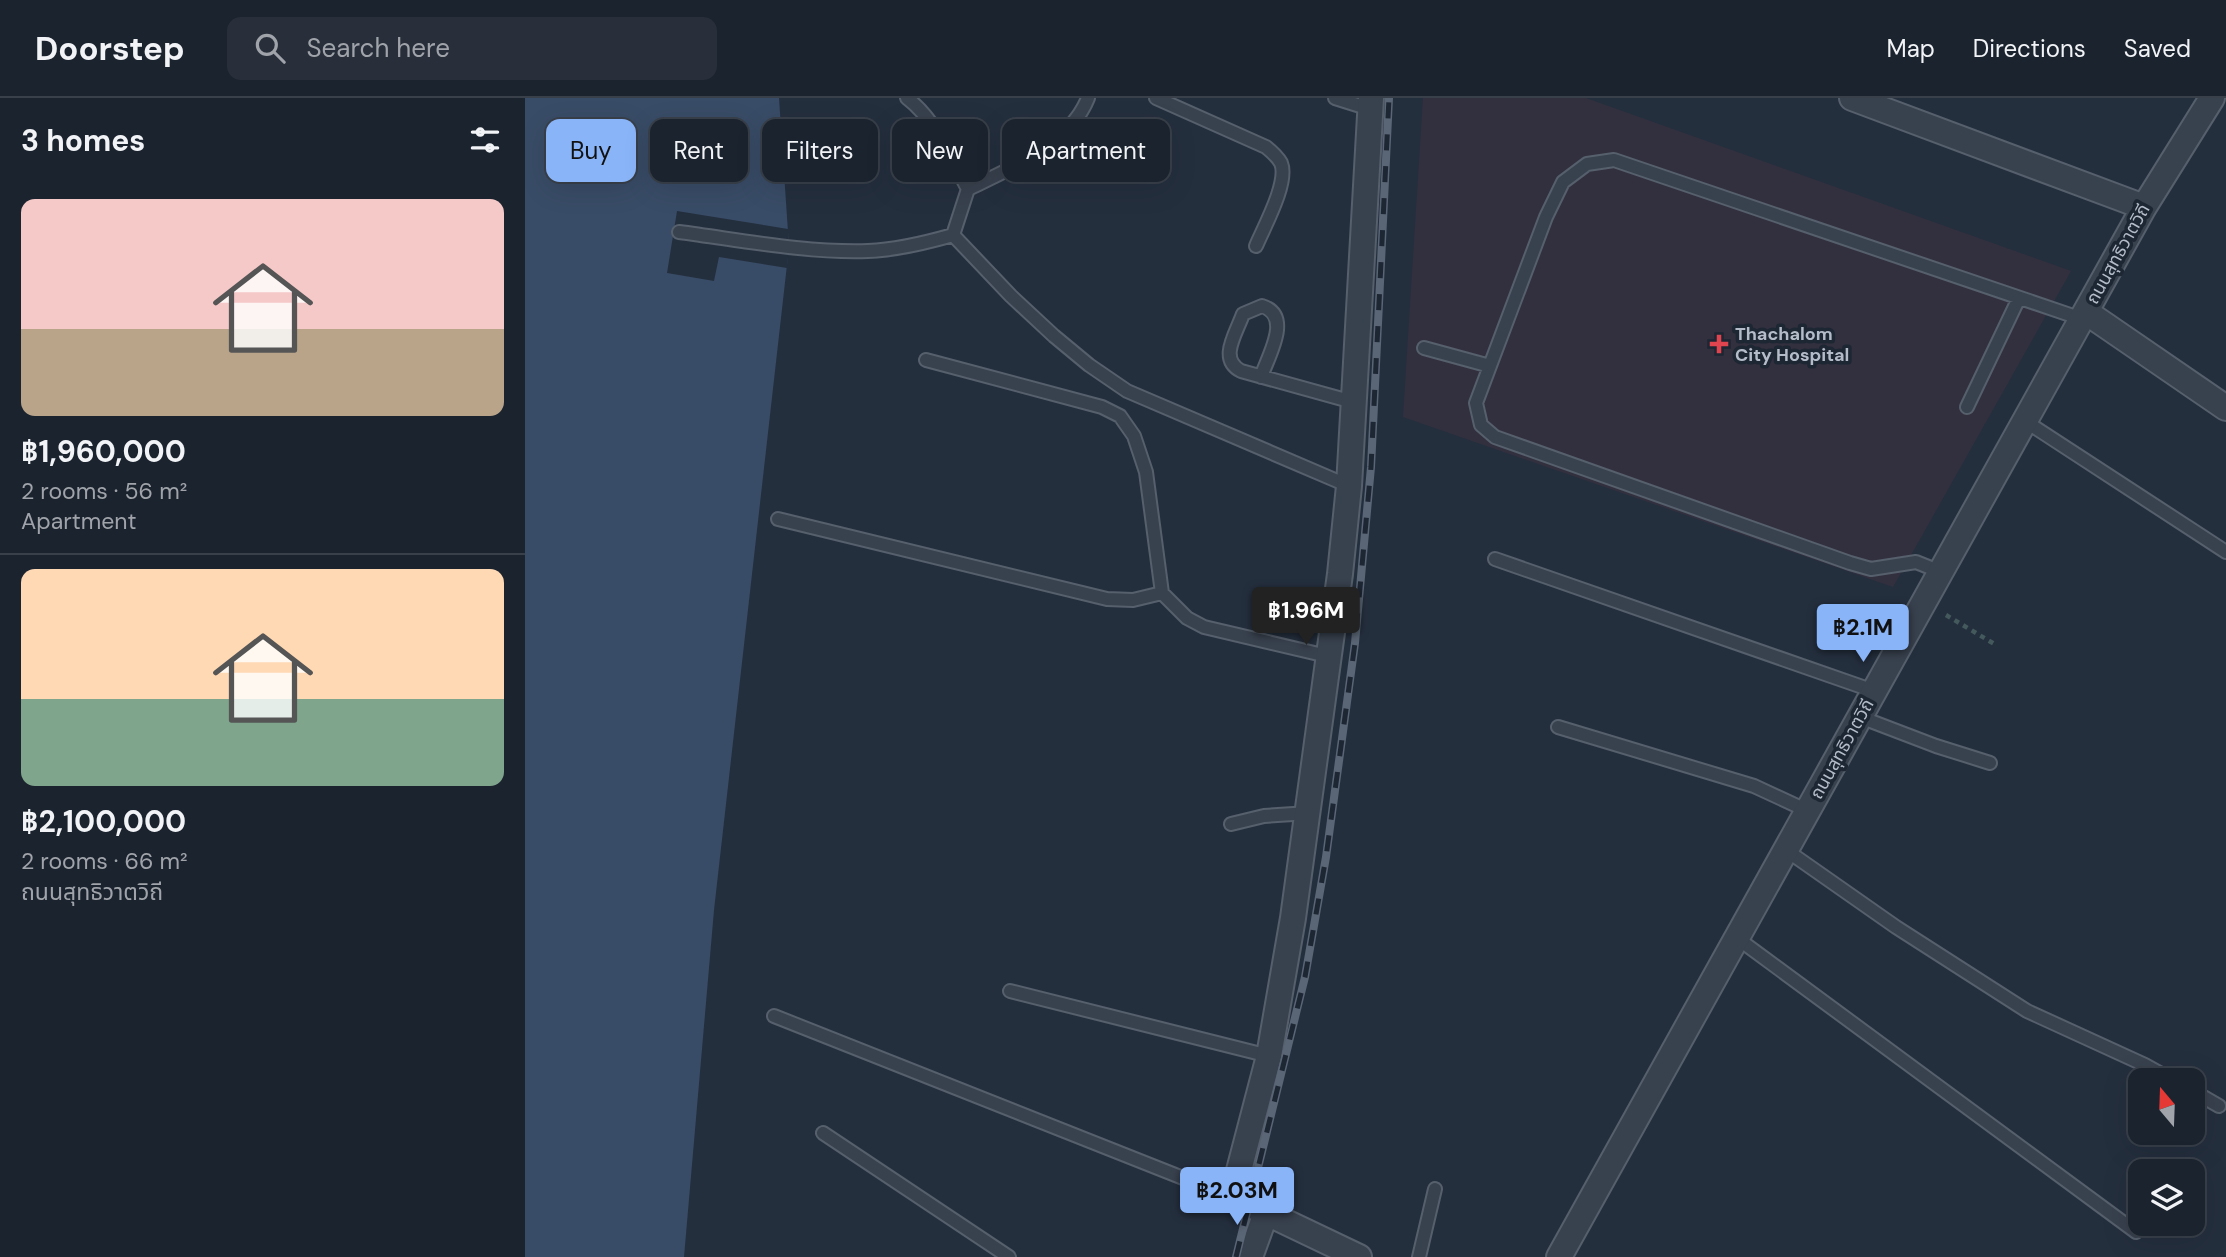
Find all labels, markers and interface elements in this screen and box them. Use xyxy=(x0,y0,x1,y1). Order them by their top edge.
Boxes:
search box xyxy=(227,17,717,80)
text: Doorstep xyxy=(35,27,185,70)
icon: search xyxy=(251,29,289,67)
text: Search here xyxy=(307,31,450,65)
text: Map xyxy=(1887,33,1935,64)
text: Directions xyxy=(1973,33,2086,64)
text: Saved xyxy=(2124,33,2191,64)
chip: Buy xyxy=(546,119,636,182)
chip: Rent xyxy=(650,119,748,182)
chip: Filters xyxy=(762,119,878,182)
chip: New xyxy=(892,119,988,182)
chip: Apartment xyxy=(1002,119,1170,182)
text: 3 homes xyxy=(21,121,145,160)
icon: filters xyxy=(466,121,504,159)
street label: ถนนสุทธิวาตวิถี xyxy=(2081,200,2155,308)
icon: home xyxy=(200,245,326,371)
place label: Thachalom City Hospital xyxy=(1735,322,1849,367)
marker: Thachalom City Hospital xyxy=(1709,334,1729,354)
text: ฿1,960,000 xyxy=(21,432,186,471)
text: 2 rooms · 56 m² xyxy=(21,476,187,506)
text: Apartment xyxy=(21,506,136,536)
pin: ฿1.96M xyxy=(1249,588,1363,647)
text: ฿1.96M xyxy=(1268,595,1344,625)
pin: ฿2.1M xyxy=(1814,604,1912,664)
text: ฿2.1M xyxy=(1833,612,1893,642)
icon: home xyxy=(200,615,326,741)
street label: ถนนสุทธิวาตวิถี xyxy=(1805,695,1879,803)
text: ฿2,100,000 xyxy=(21,802,186,841)
text: 2 rooms · 66 m² xyxy=(21,846,188,876)
text: ถนนสุทธิวาตวิถี xyxy=(21,877,163,907)
north arrow xyxy=(2128,1068,2205,1144)
map controls xyxy=(2128,1068,2205,1236)
button: layers xyxy=(2128,1159,2205,1236)
pin: ฿2.03M xyxy=(1180,1168,1294,1227)
text: ฿2.03M xyxy=(1196,1175,1278,1205)

